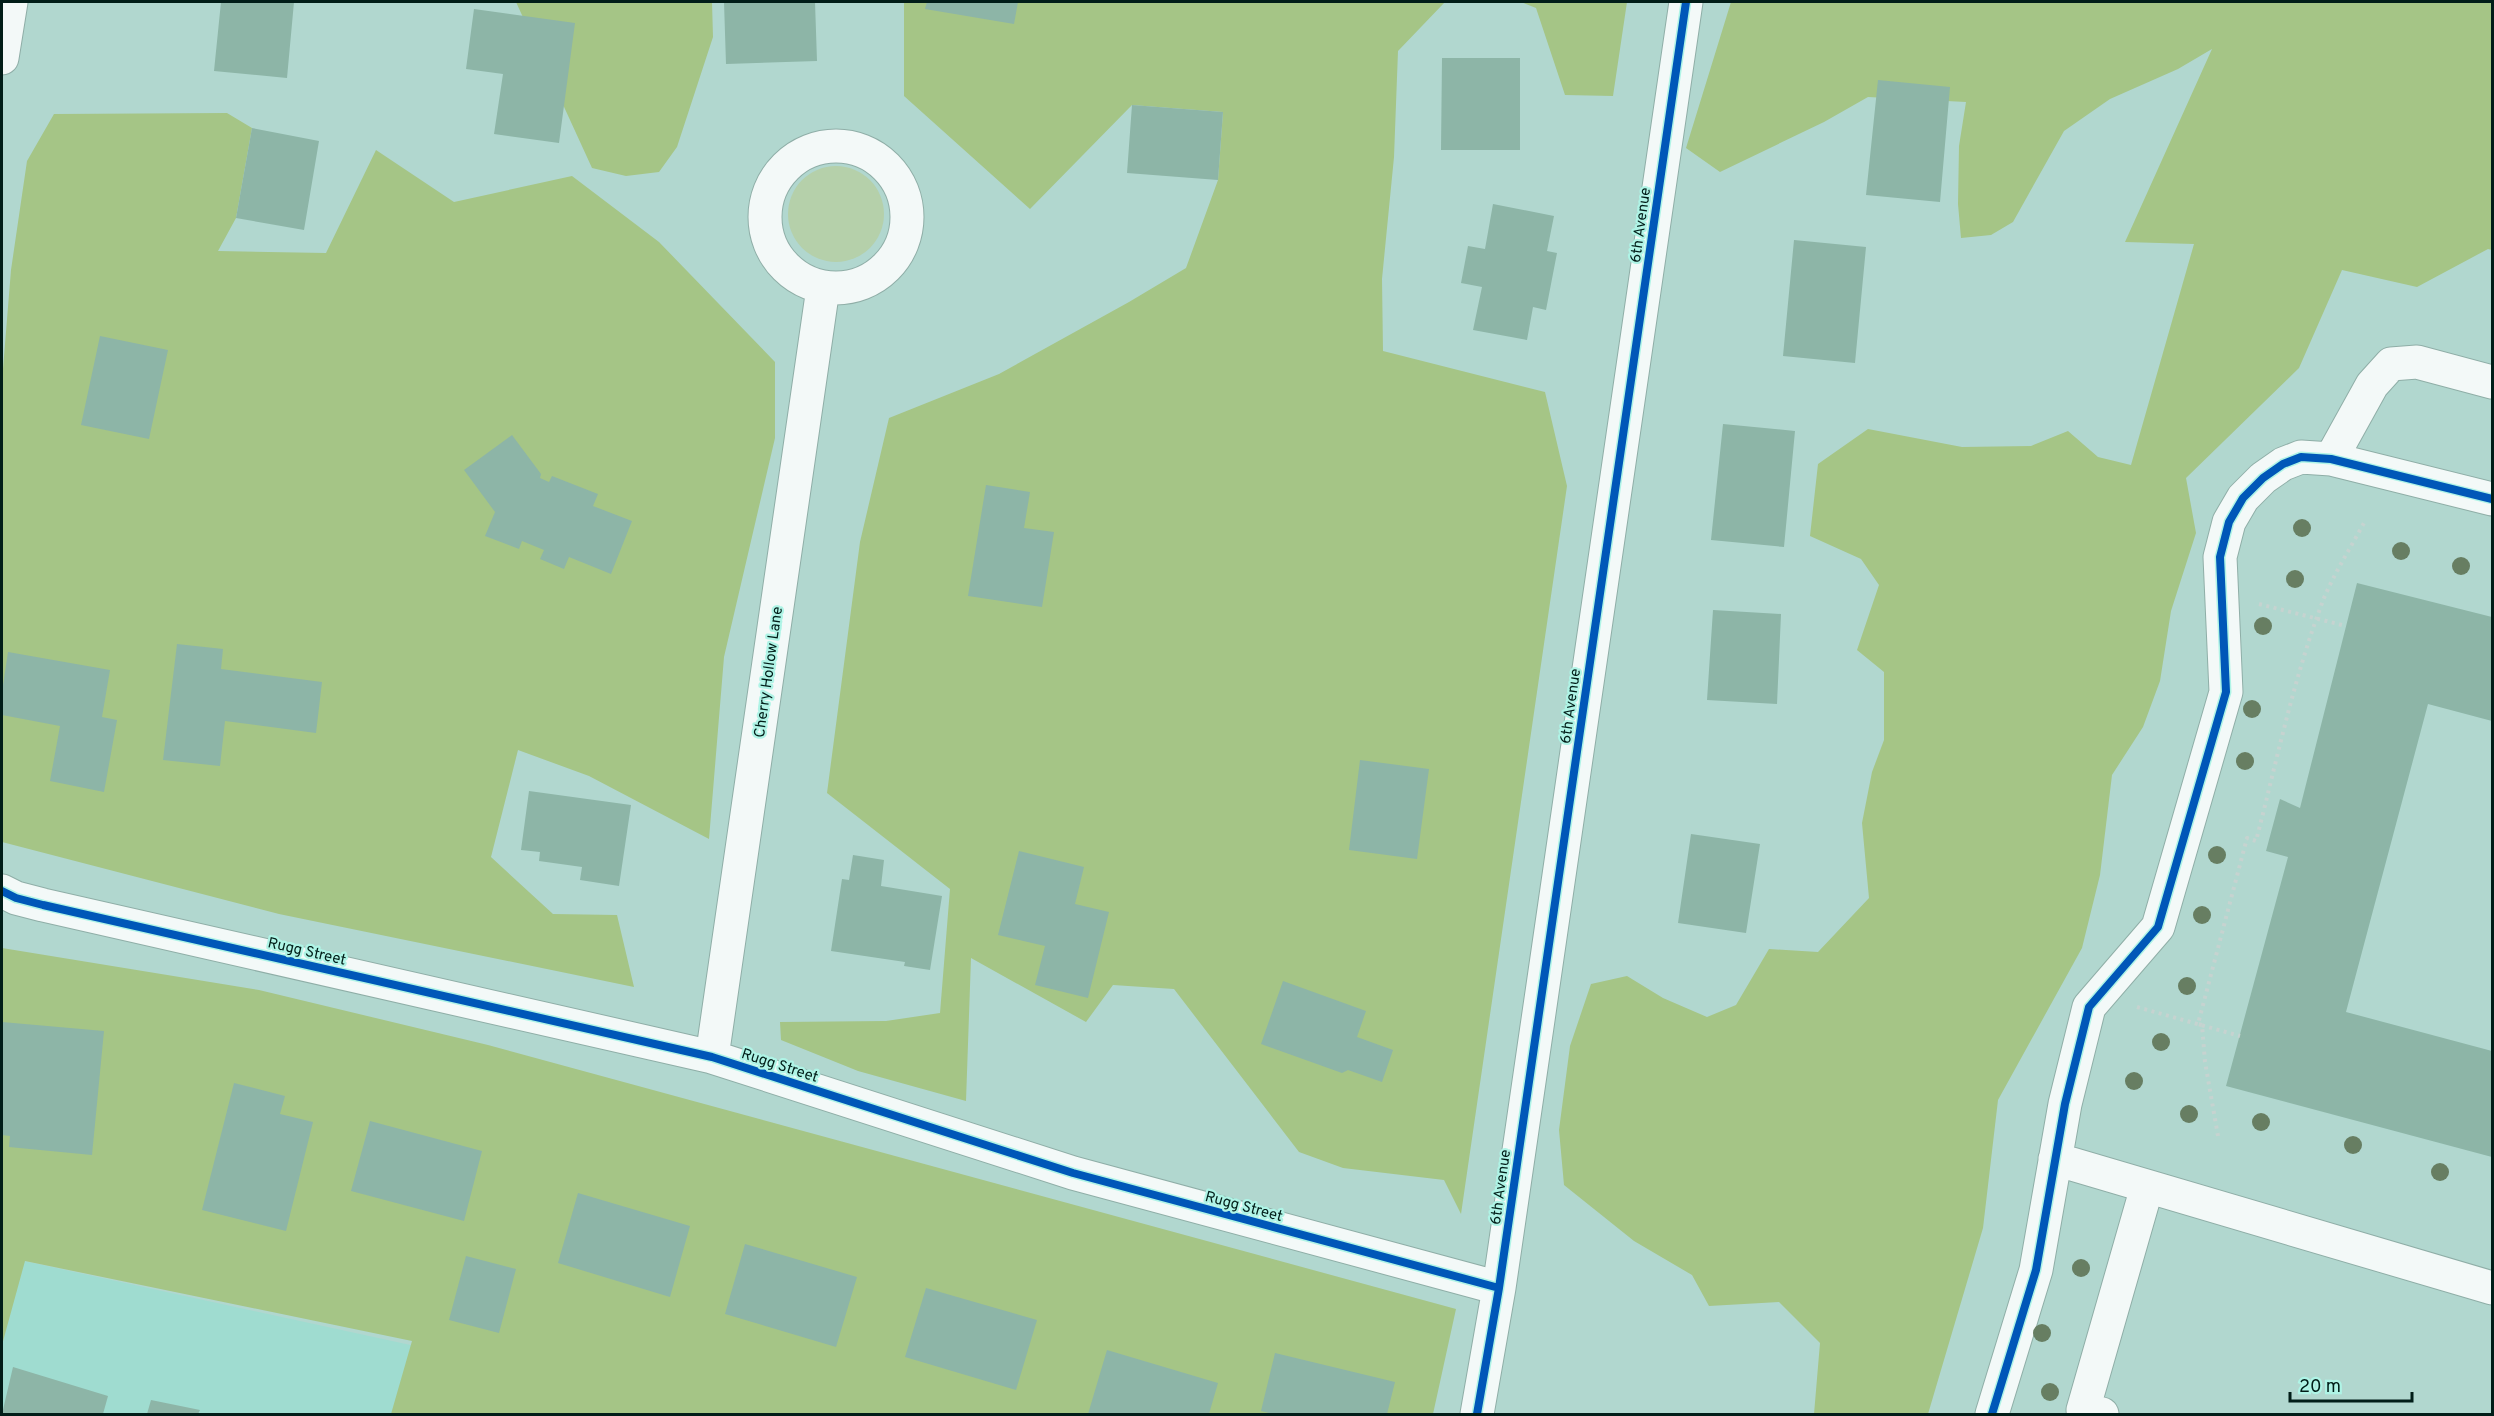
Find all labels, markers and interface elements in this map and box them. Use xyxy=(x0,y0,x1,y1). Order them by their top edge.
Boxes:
street label: 6th Avenue xyxy=(1627,186,1656,264)
street label: Cherry Hollow Lane xyxy=(751,605,788,739)
street label: 6th Avenue xyxy=(1557,667,1586,745)
street label: Rugg Street xyxy=(266,934,348,971)
street label: Rugg Street xyxy=(739,1045,820,1088)
street label: 6th Avenue xyxy=(1487,1148,1516,1226)
street label: Rugg Street xyxy=(1203,1188,1285,1227)
scale bar xyxy=(2290,1365,2412,1403)
text: 20 m xyxy=(2299,1376,2341,1399)

